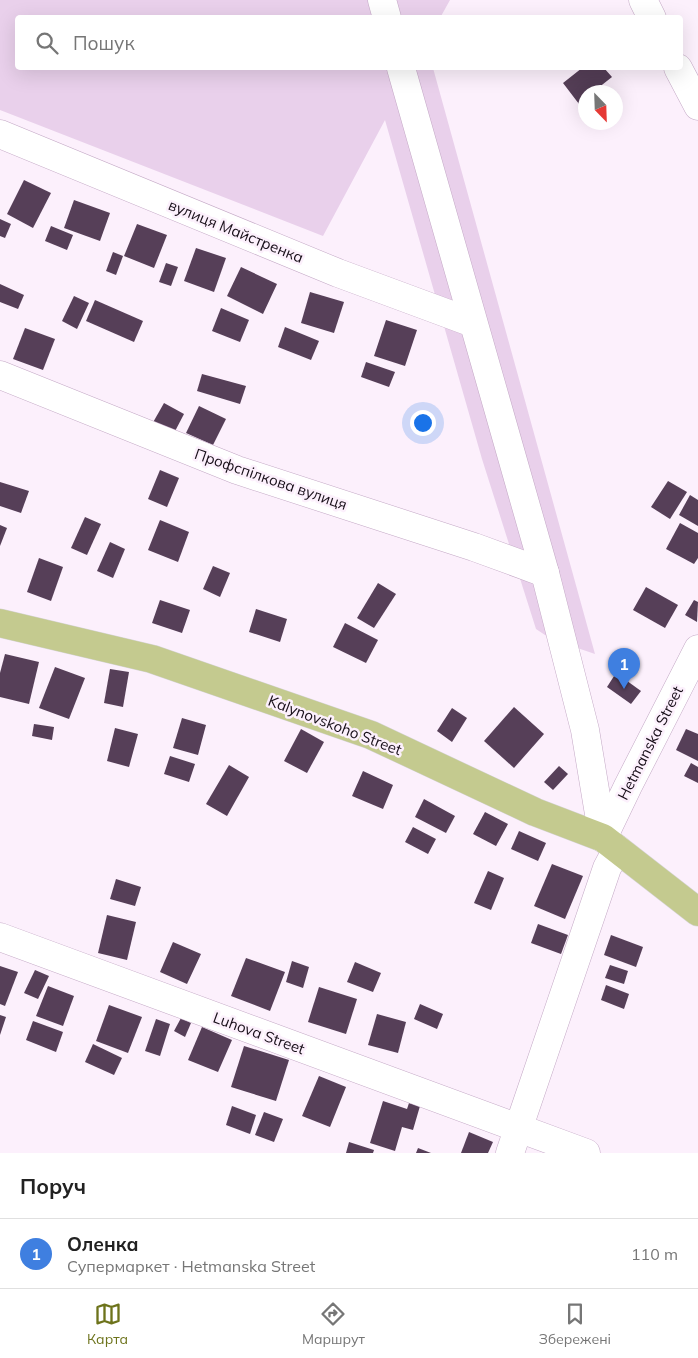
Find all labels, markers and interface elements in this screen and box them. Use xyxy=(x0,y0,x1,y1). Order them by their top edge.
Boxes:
search box xyxy=(15,15,683,70)
icon: search xyxy=(33,29,61,57)
text: Пошук xyxy=(73,31,135,55)
north arrow xyxy=(578,85,623,130)
street label: вулиця Майстренка xyxy=(166,195,306,267)
your location xyxy=(410,410,436,436)
street label: Профспілкова вулиця xyxy=(192,444,350,514)
pin: 1 xyxy=(608,648,640,689)
street label: Hetmanska Street xyxy=(613,683,687,803)
street label: Kalynovskoho Street xyxy=(266,691,404,759)
street label: Luhova Street xyxy=(211,1008,307,1058)
text: Поруч xyxy=(20,1173,86,1199)
text: Оленка xyxy=(67,1232,139,1256)
text: 1 xyxy=(31,1244,41,1264)
text: 110 m xyxy=(631,1244,678,1264)
text: Супермаркет · Hetmanska Street xyxy=(67,1256,315,1276)
tab: Карта xyxy=(87,1300,128,1348)
tab: Маршрут xyxy=(302,1300,365,1348)
tab: Збережені xyxy=(539,1300,611,1348)

